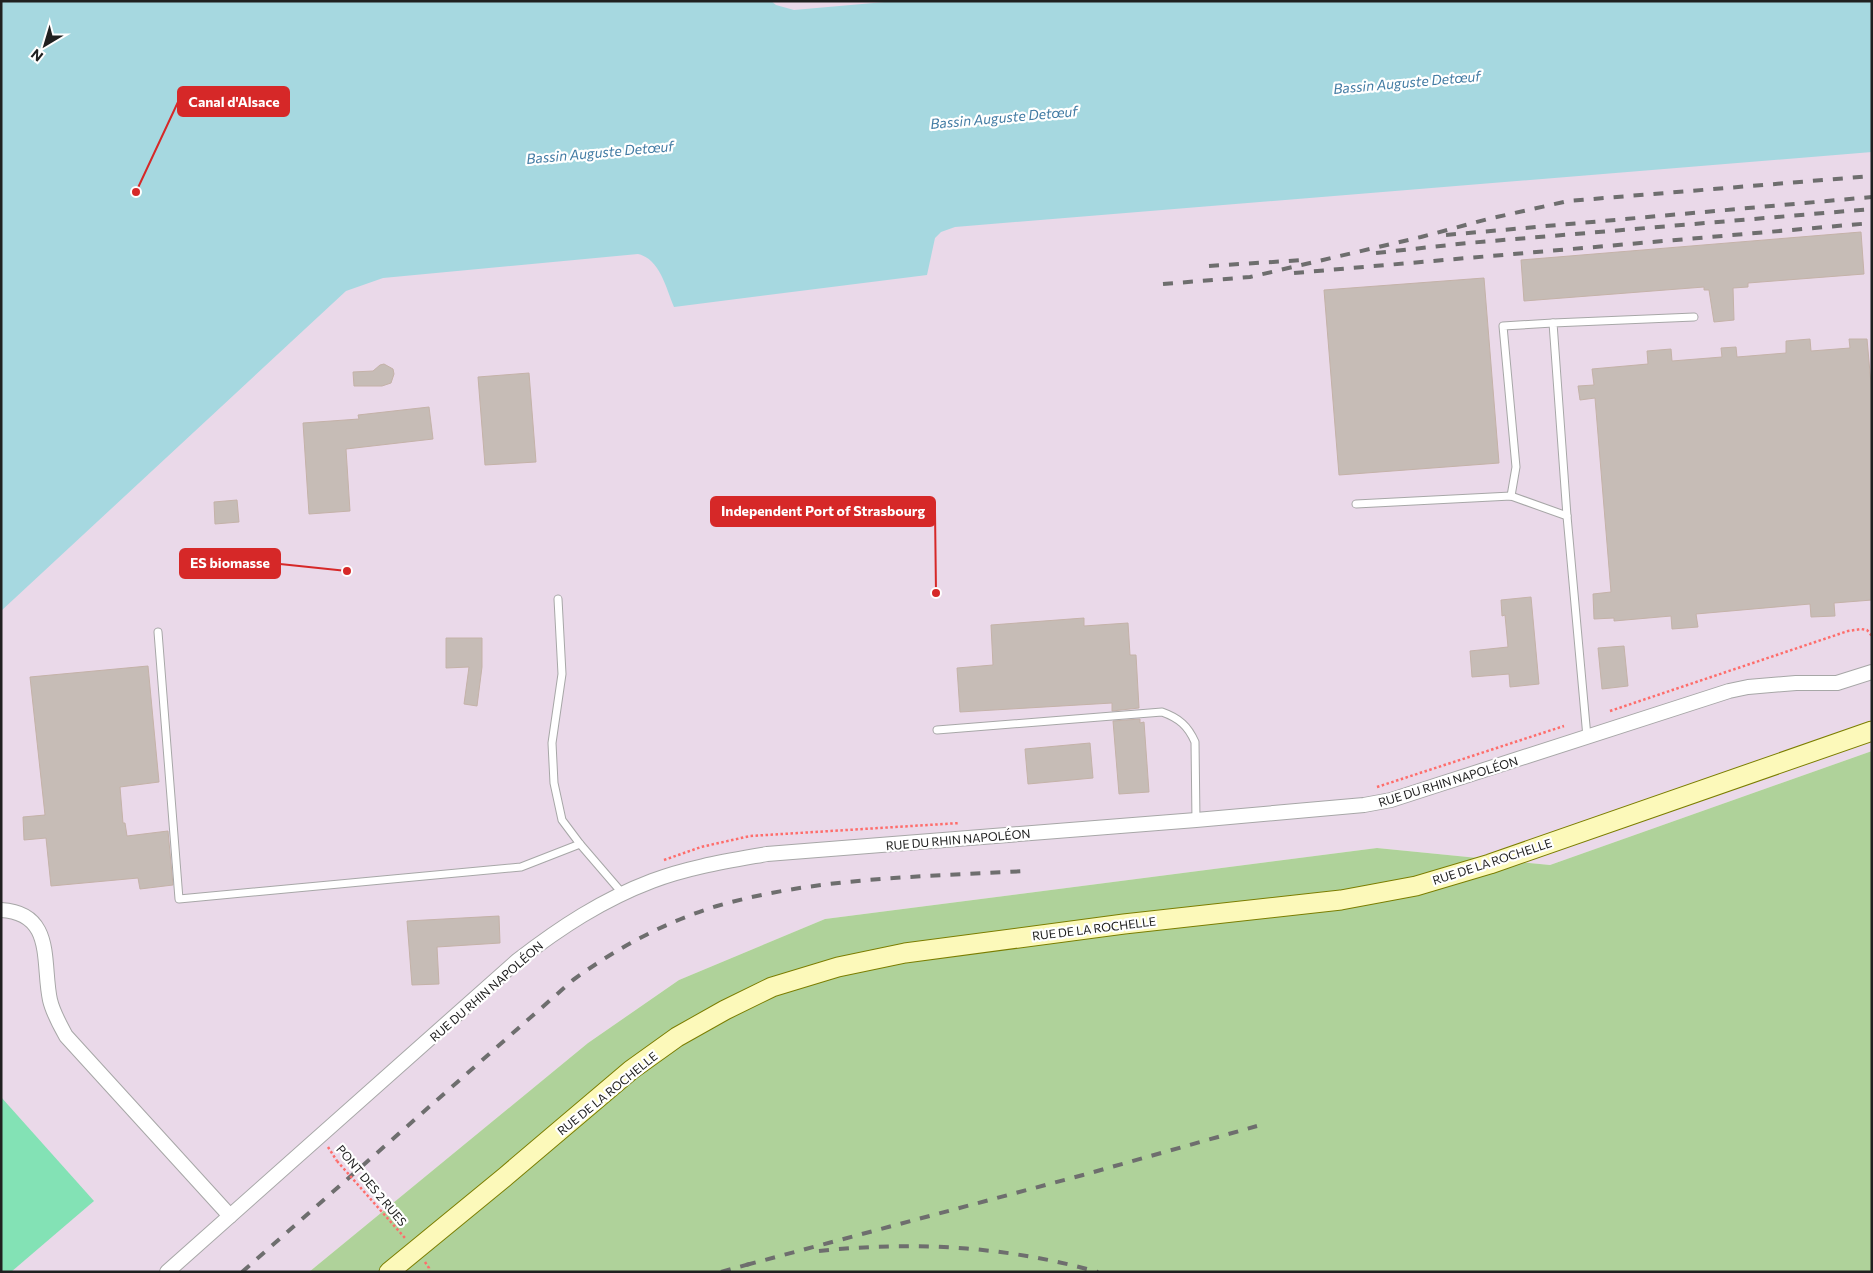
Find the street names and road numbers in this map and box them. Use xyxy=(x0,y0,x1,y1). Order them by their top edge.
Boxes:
street label: RUE DU RHIN NAPOLÉON xyxy=(1377,753,1519,809)
street label: RUE DU RHIN NAPOLÉON xyxy=(885,826,1031,852)
street label: RUE DE LA ROCHELLE xyxy=(1431,835,1553,887)
street label: RUE DE LA ROCHELLE xyxy=(1031,913,1157,943)
street label: RUE DU RHIN NAPOLÉON xyxy=(427,938,545,1044)
street label: RUE DE LA ROCHELLE xyxy=(554,1048,660,1138)
street label: PONT DES 2 RUES xyxy=(334,1142,410,1228)

